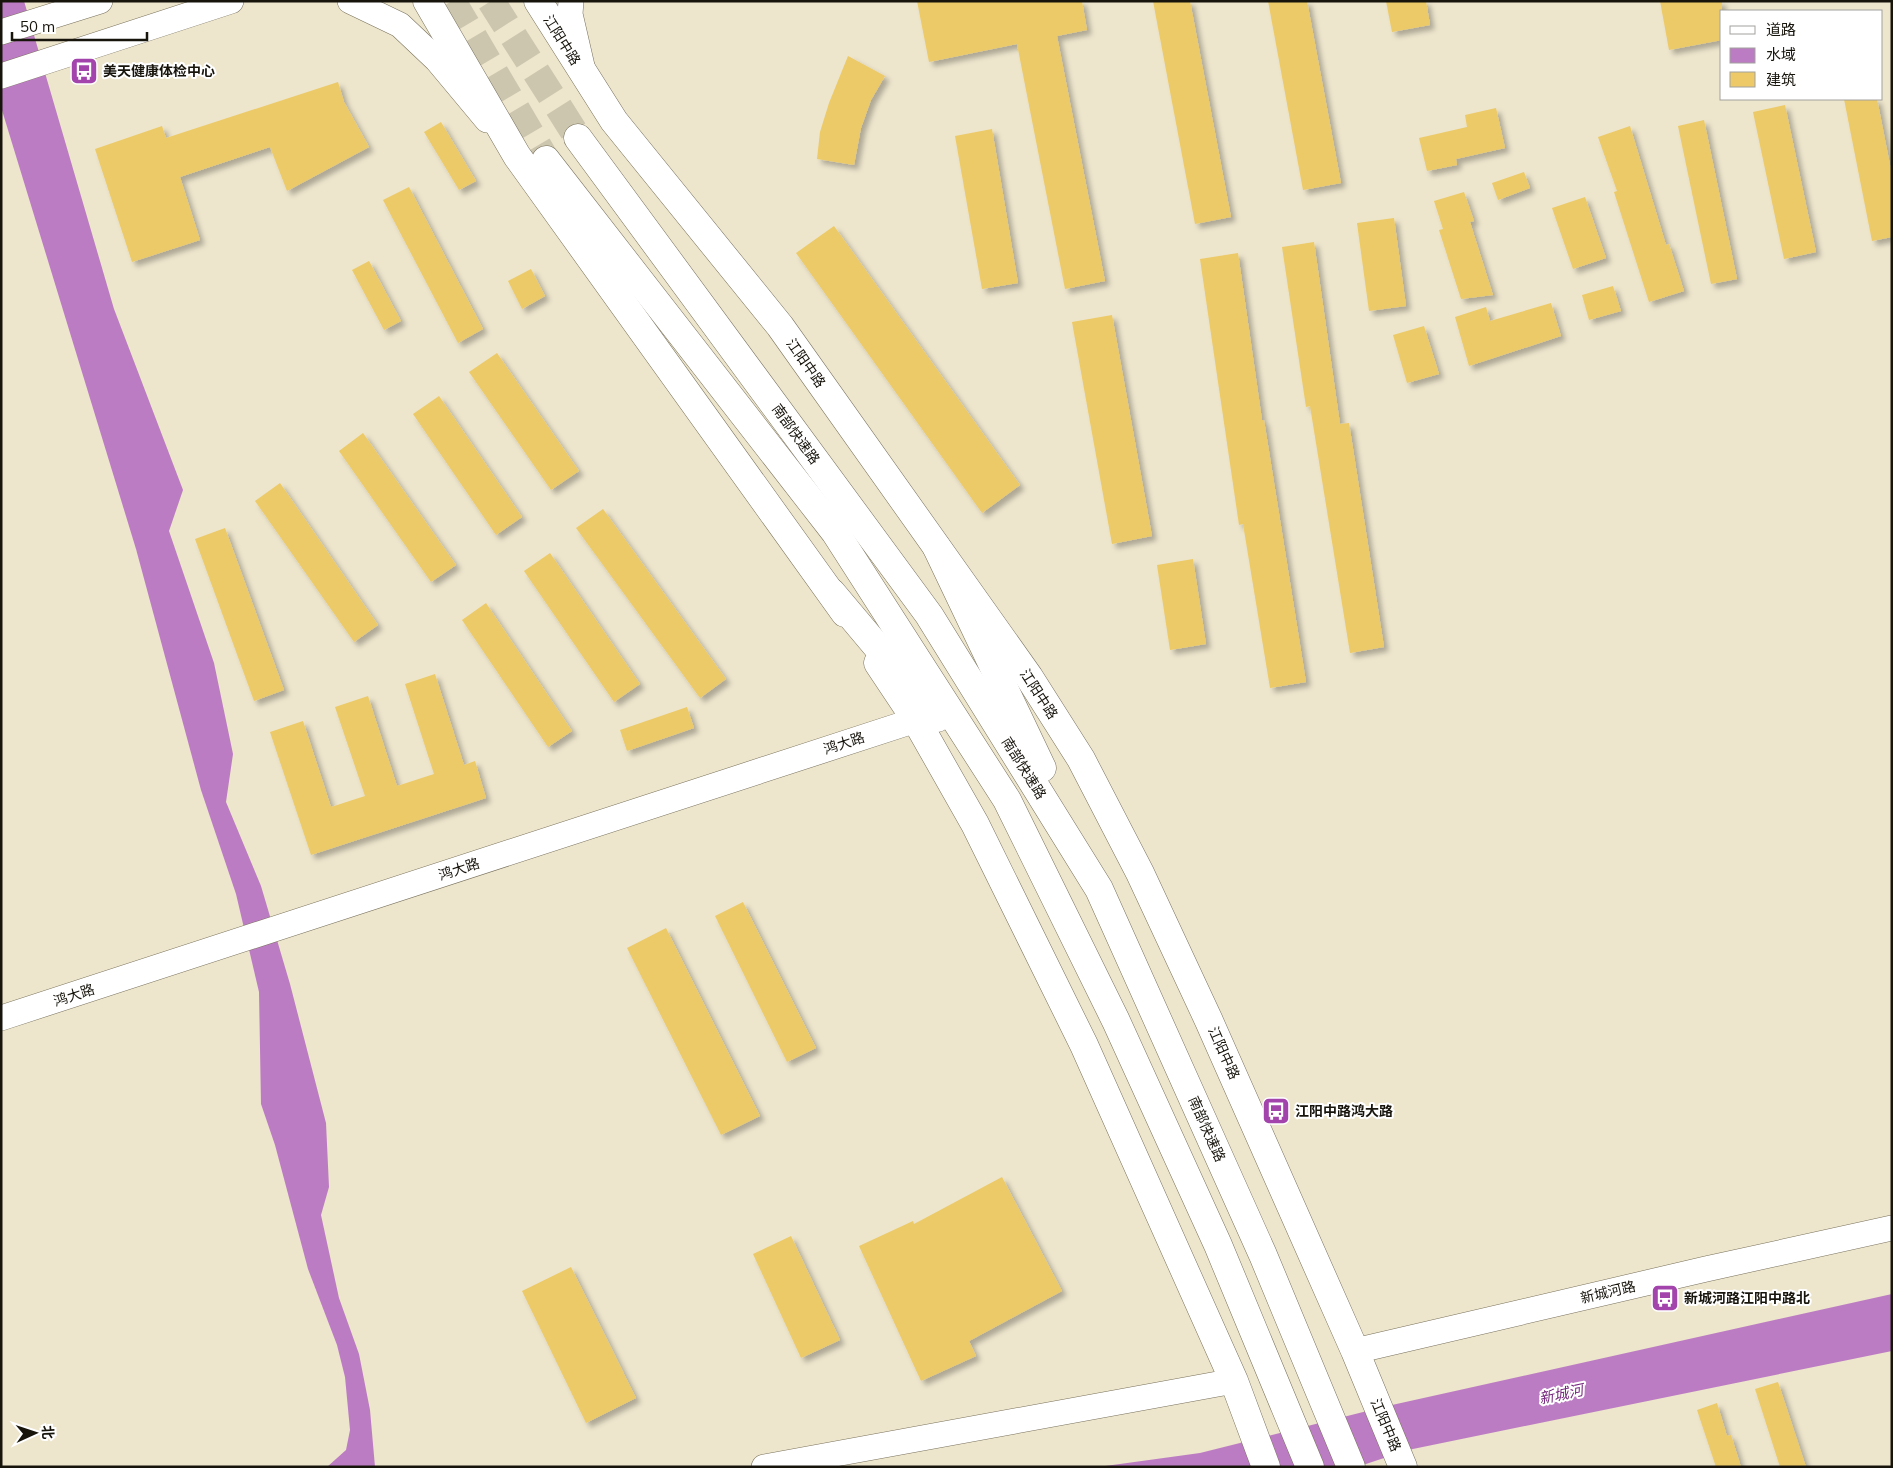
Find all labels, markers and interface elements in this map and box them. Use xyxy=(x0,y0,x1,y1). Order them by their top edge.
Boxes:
scale bar xyxy=(12,10,148,42)
legend xyxy=(1720,10,1883,100)
street label: 江阳中路 xyxy=(540,11,584,69)
text: 50 m xyxy=(20,17,55,36)
text: 道路 xyxy=(1766,20,1796,39)
text: 水域 xyxy=(1766,45,1796,64)
bus stop icon: 美天健康体检中心 xyxy=(69,56,99,86)
place label: 美天健康体检中心 xyxy=(103,62,215,80)
text: 建筑 xyxy=(1766,70,1796,89)
street label: 江阳中路 xyxy=(783,335,829,391)
street label: 南部快速路 xyxy=(768,400,824,468)
street label: 江阳中路 xyxy=(1016,666,1062,722)
street label: 鸿大路 xyxy=(821,728,867,758)
street label: 南部快速路 xyxy=(998,734,1050,802)
street label: 鸿大路 xyxy=(436,854,482,884)
street label: 鸿大路 xyxy=(51,980,97,1010)
street label: 江阳中路 xyxy=(1204,1024,1244,1082)
street label: 南部快速路 xyxy=(1185,1093,1229,1165)
bus stop icon: 江阳中路鸿大路 xyxy=(1261,1096,1291,1126)
place label: 江阳中路鸿大路 xyxy=(1295,1102,1393,1120)
street label: 新城河路 xyxy=(1579,1277,1637,1307)
bus stop icon: 新城河路江阳中路北 xyxy=(1650,1283,1680,1313)
place label: 新城河路江阳中路北 xyxy=(1684,1289,1810,1307)
water label: 新城河 xyxy=(1537,1379,1588,1408)
street label: 江阳中路 xyxy=(1367,1396,1405,1454)
north arrow xyxy=(10,1408,60,1458)
text: 北 xyxy=(39,1425,57,1440)

